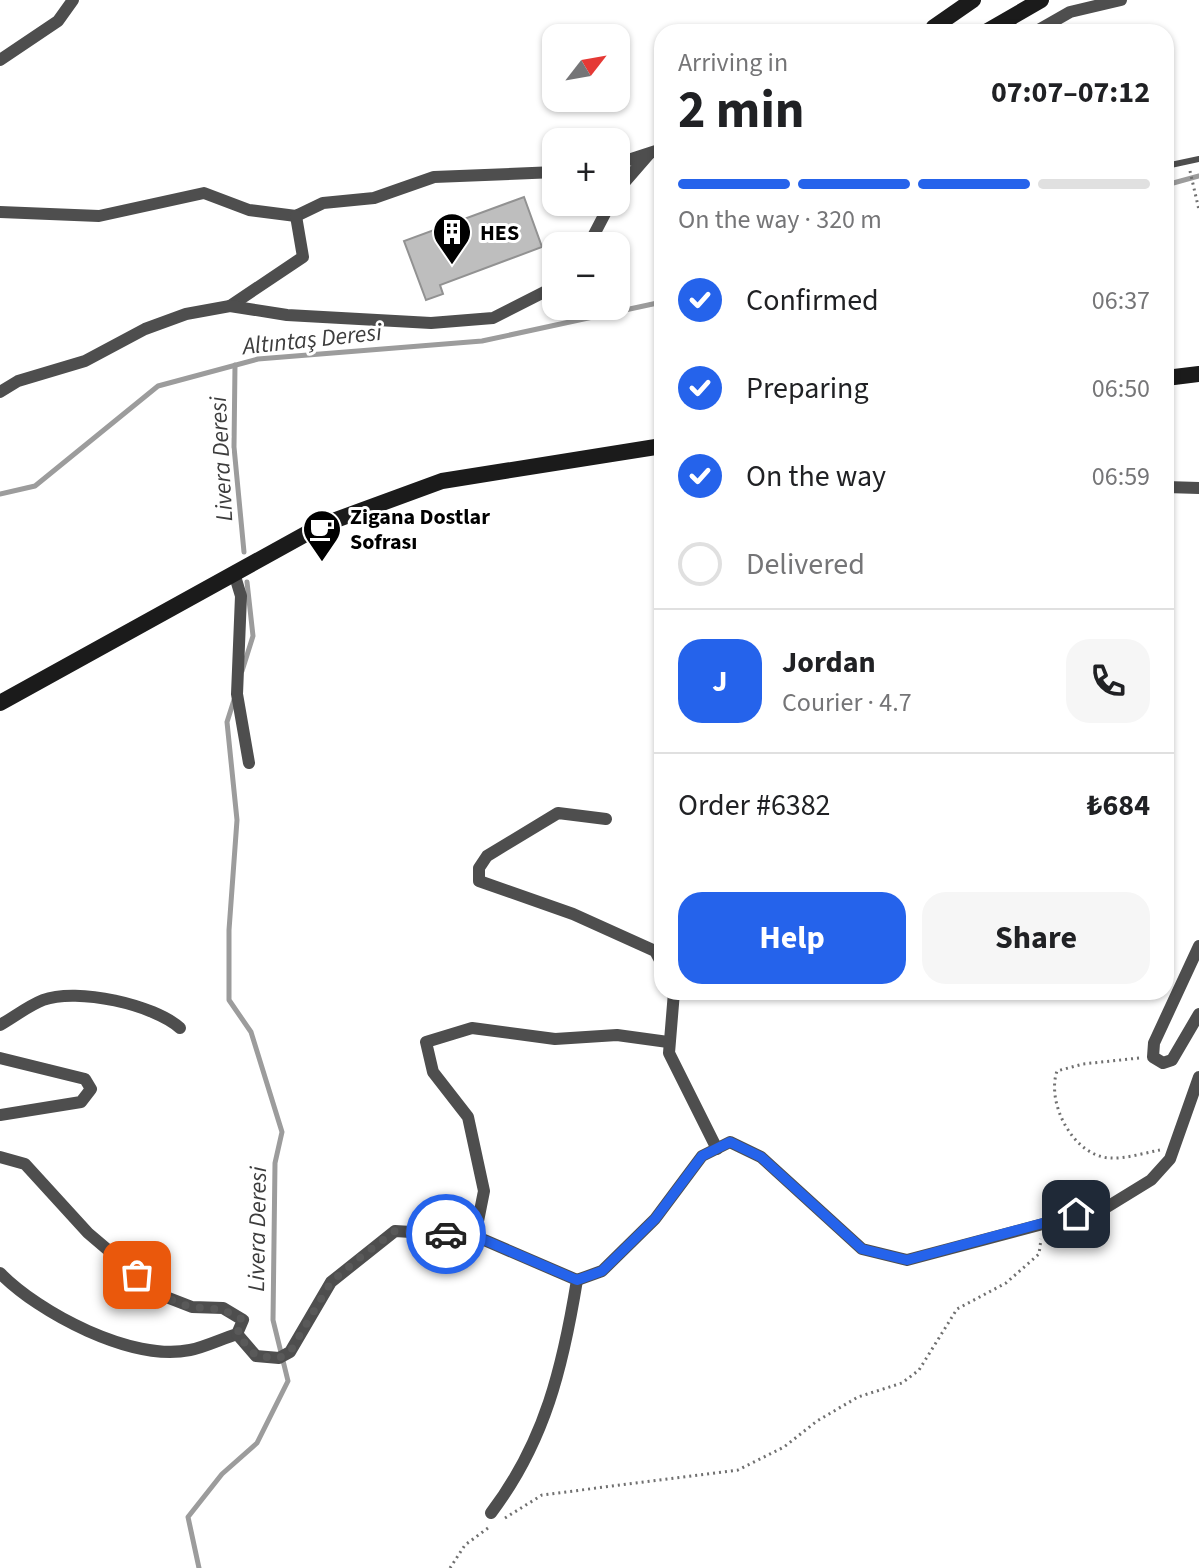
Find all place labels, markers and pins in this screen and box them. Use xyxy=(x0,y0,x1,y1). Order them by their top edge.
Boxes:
building icon: HES xyxy=(431,211,473,266)
place label: HES xyxy=(480,217,519,249)
place label: Zigana Dostlar Sofrası xyxy=(350,501,490,558)
cafe icon: Zigana Dostlar Sofrası xyxy=(301,508,343,563)
pin xyxy=(1042,1180,1110,1248)
pin xyxy=(103,1241,171,1309)

